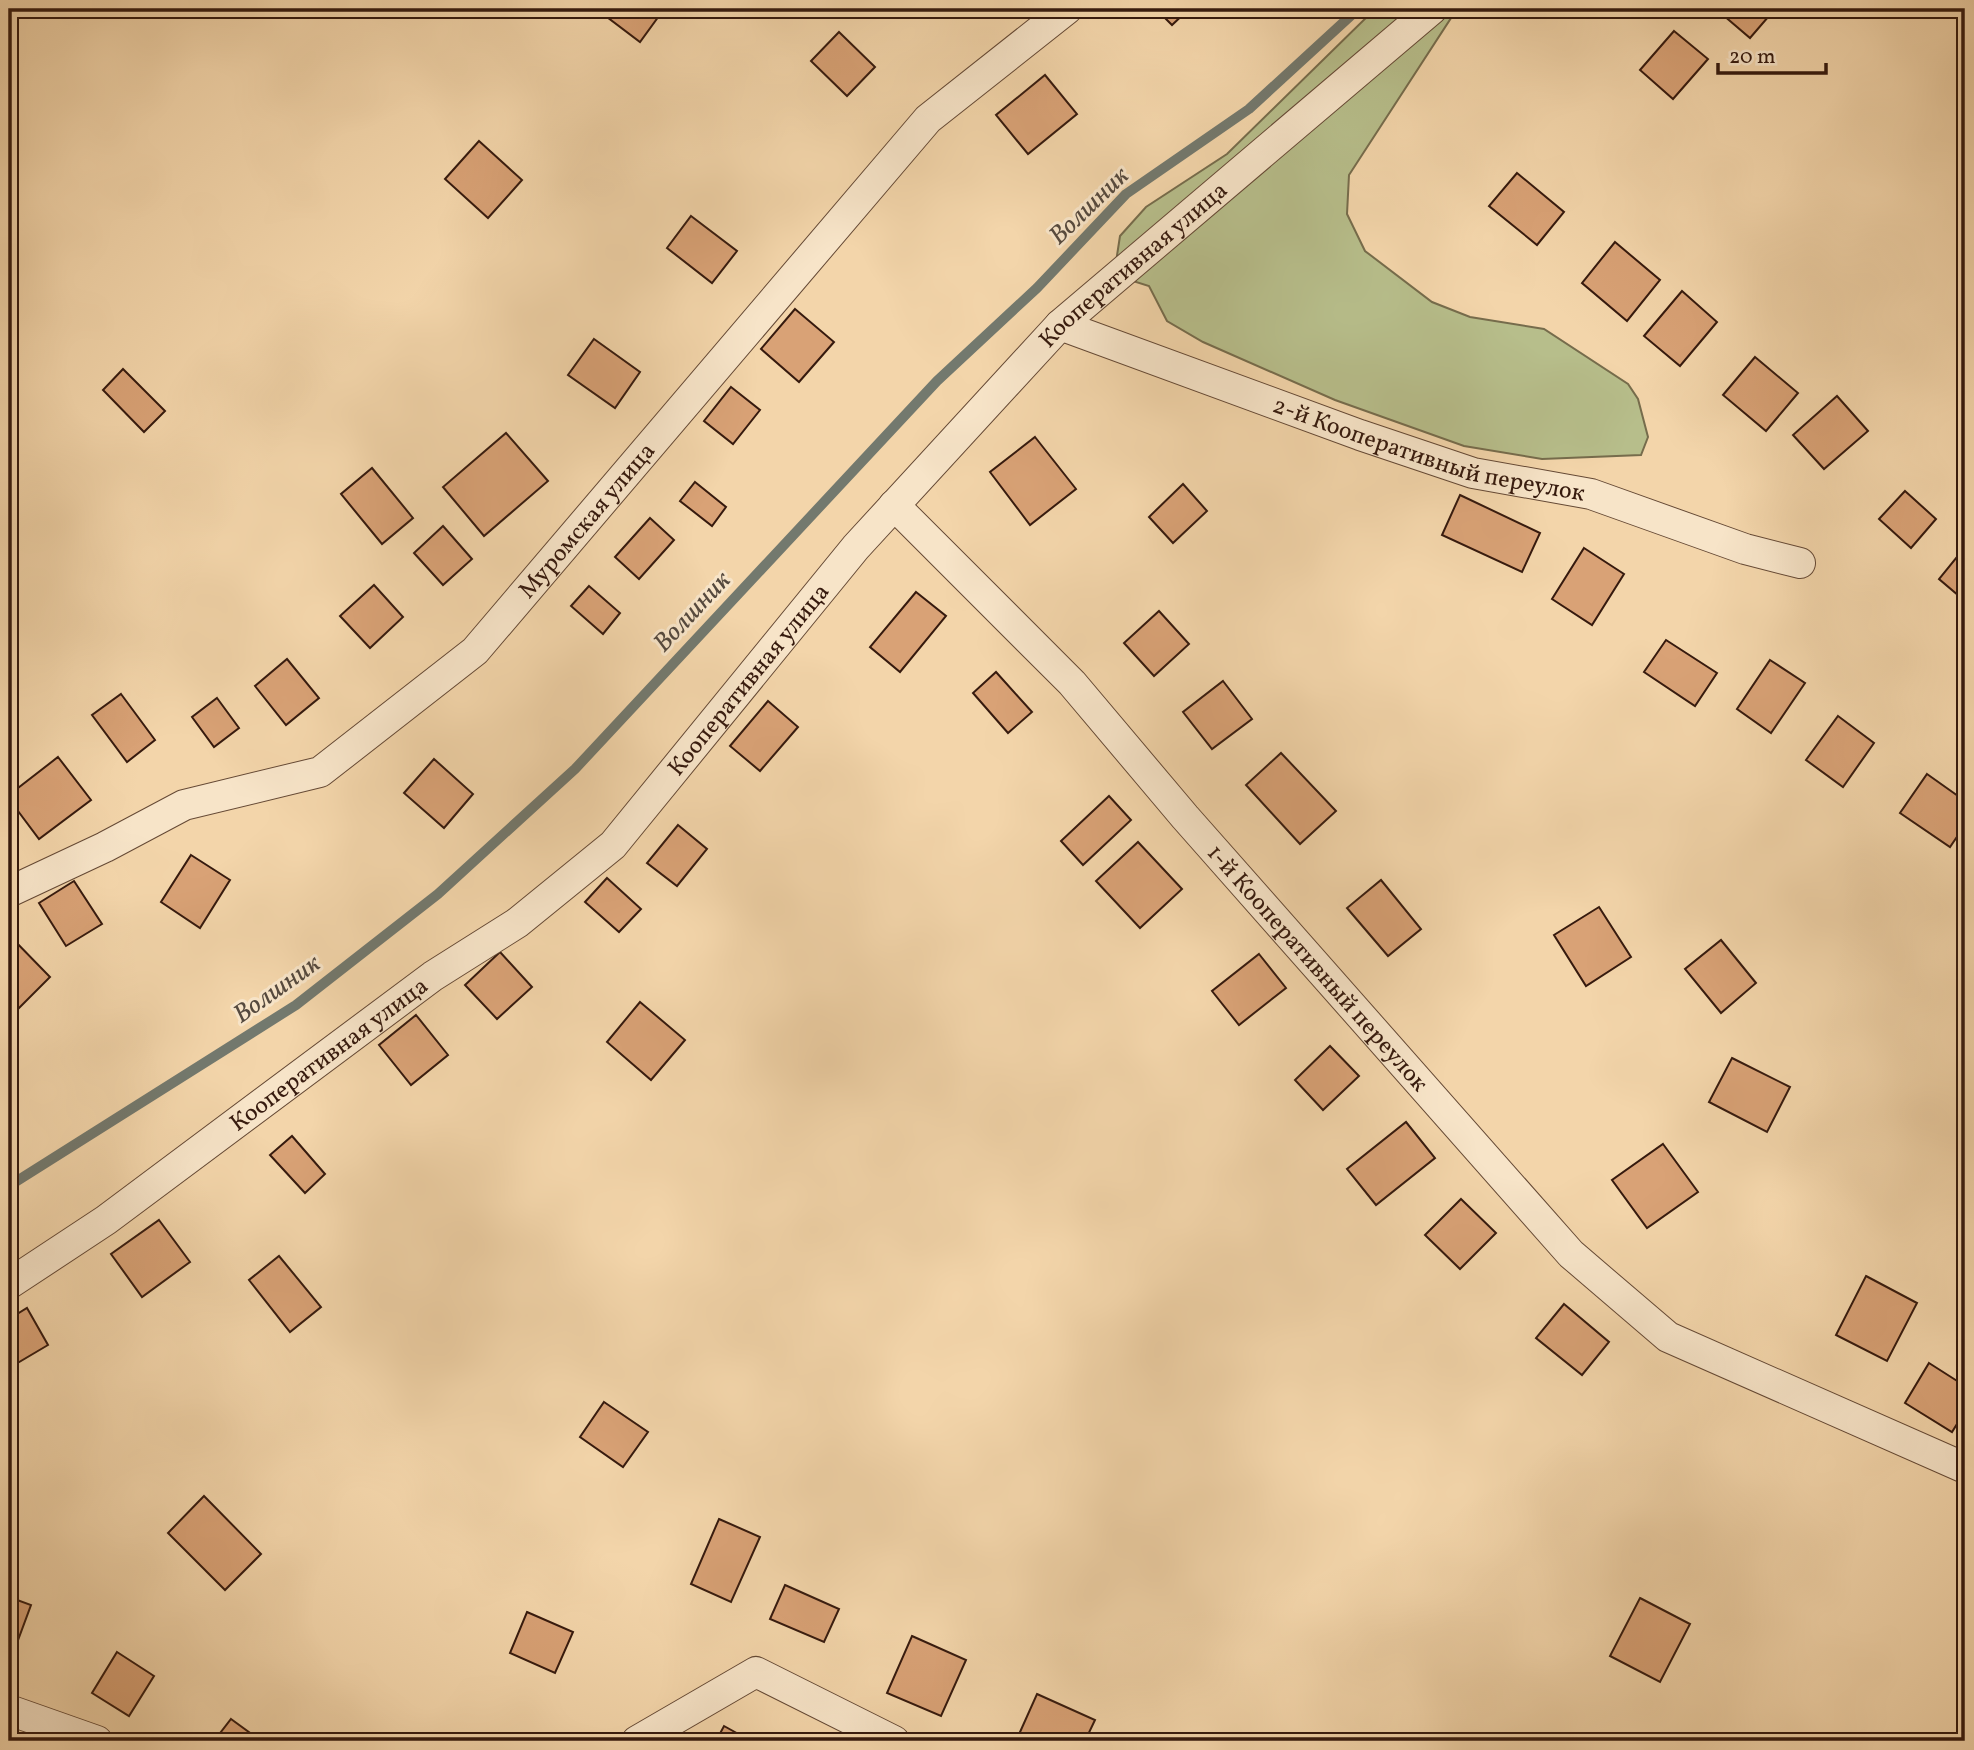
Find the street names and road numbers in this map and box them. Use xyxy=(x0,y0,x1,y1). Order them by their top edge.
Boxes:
street label: Кооперативная улица xyxy=(1032,175,1236,356)
street label: 2-й Кооперативный переулок xyxy=(1267,389,1587,512)
street label: Муромская улица xyxy=(512,436,664,607)
street label: Кооперативная улица xyxy=(661,577,839,784)
street label: 1-й Кооперативный переулок xyxy=(1198,838,1435,1100)
street label: Кооперативная улица xyxy=(224,970,436,1141)

